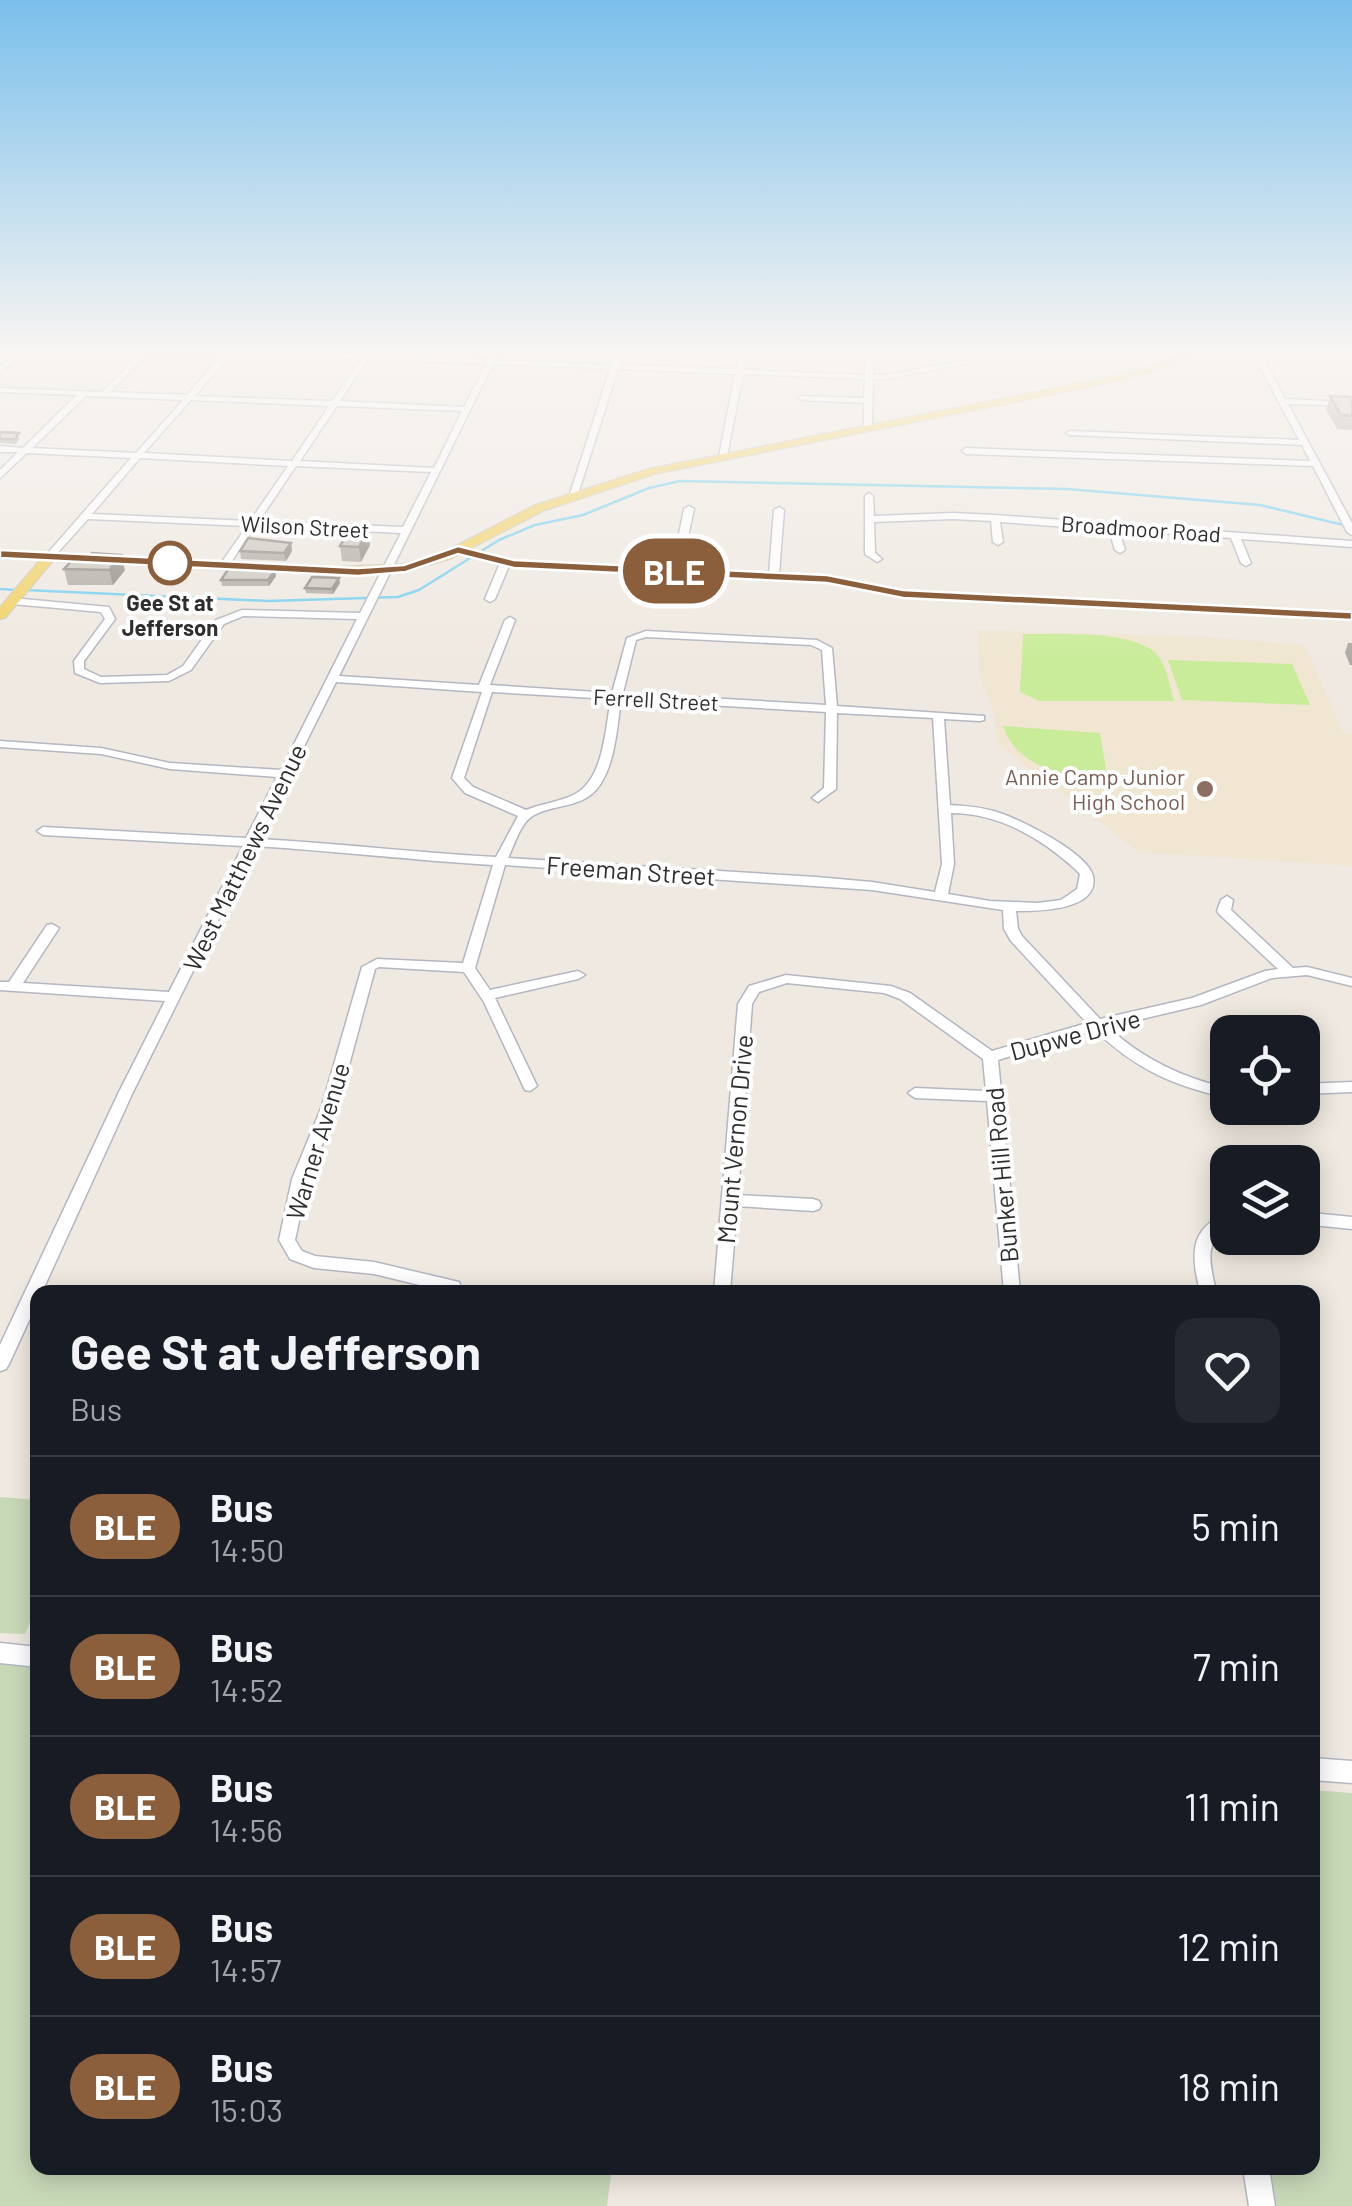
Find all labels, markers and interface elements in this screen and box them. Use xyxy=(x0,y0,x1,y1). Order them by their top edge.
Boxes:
street label: Broadmoor Road xyxy=(1060,509,1222,547)
street label: Wilson Street xyxy=(240,510,370,542)
line badge: BLE xyxy=(616,538,732,604)
marker: Gee St at Jefferson xyxy=(149,542,191,584)
text: BLE xyxy=(643,550,705,592)
place label: Gee St at Jefferson xyxy=(122,589,218,640)
street label: Ferrell Street xyxy=(593,683,719,715)
street label: West Matthews Avenue xyxy=(176,739,312,975)
place label: Annie Camp Junior High School xyxy=(1005,763,1185,814)
marker: Annie Camp Junior High School xyxy=(1194,778,1216,800)
street label: Freeman Street xyxy=(545,849,717,891)
street label: Dupwe Drive xyxy=(1007,1002,1143,1066)
map controls xyxy=(1210,1015,1320,1255)
button: locate xyxy=(1210,1015,1320,1125)
street label: Mount Vernon Drive xyxy=(710,1033,758,1245)
street label: Warner Avenue xyxy=(279,1059,355,1223)
street label: Bunker Hill Road xyxy=(978,1086,1024,1264)
button: layers xyxy=(1210,1145,1320,1255)
button: heart xyxy=(1175,1318,1280,1423)
text: Gee St at Jefferson xyxy=(70,1322,481,1380)
text: Bus xyxy=(70,1389,122,1427)
text: Bus xyxy=(210,1484,273,1530)
text: 5 min xyxy=(1191,1503,1280,1549)
text: BLE xyxy=(94,1505,156,1547)
text: 14:50 xyxy=(210,1530,284,1568)
text: Bus xyxy=(210,1624,273,1670)
text: 7 min xyxy=(1193,1643,1280,1689)
text: BLE xyxy=(94,1645,156,1687)
text: 14:52 xyxy=(210,1670,283,1708)
text: Bus xyxy=(210,1764,273,1810)
text: 11 min xyxy=(1184,1783,1280,1829)
text: BLE xyxy=(94,1785,156,1827)
text: 14:56 xyxy=(210,1810,283,1848)
text: Bus xyxy=(210,1904,273,1950)
text: 12 min xyxy=(1177,1923,1280,1969)
text: BLE xyxy=(94,1925,156,1967)
text: 14:57 xyxy=(210,1950,281,1988)
text: Bus xyxy=(210,2044,273,2090)
text: 18 min xyxy=(1178,2063,1280,2109)
text: BLE xyxy=(94,2065,156,2107)
text: 15:03 xyxy=(210,2090,283,2128)

